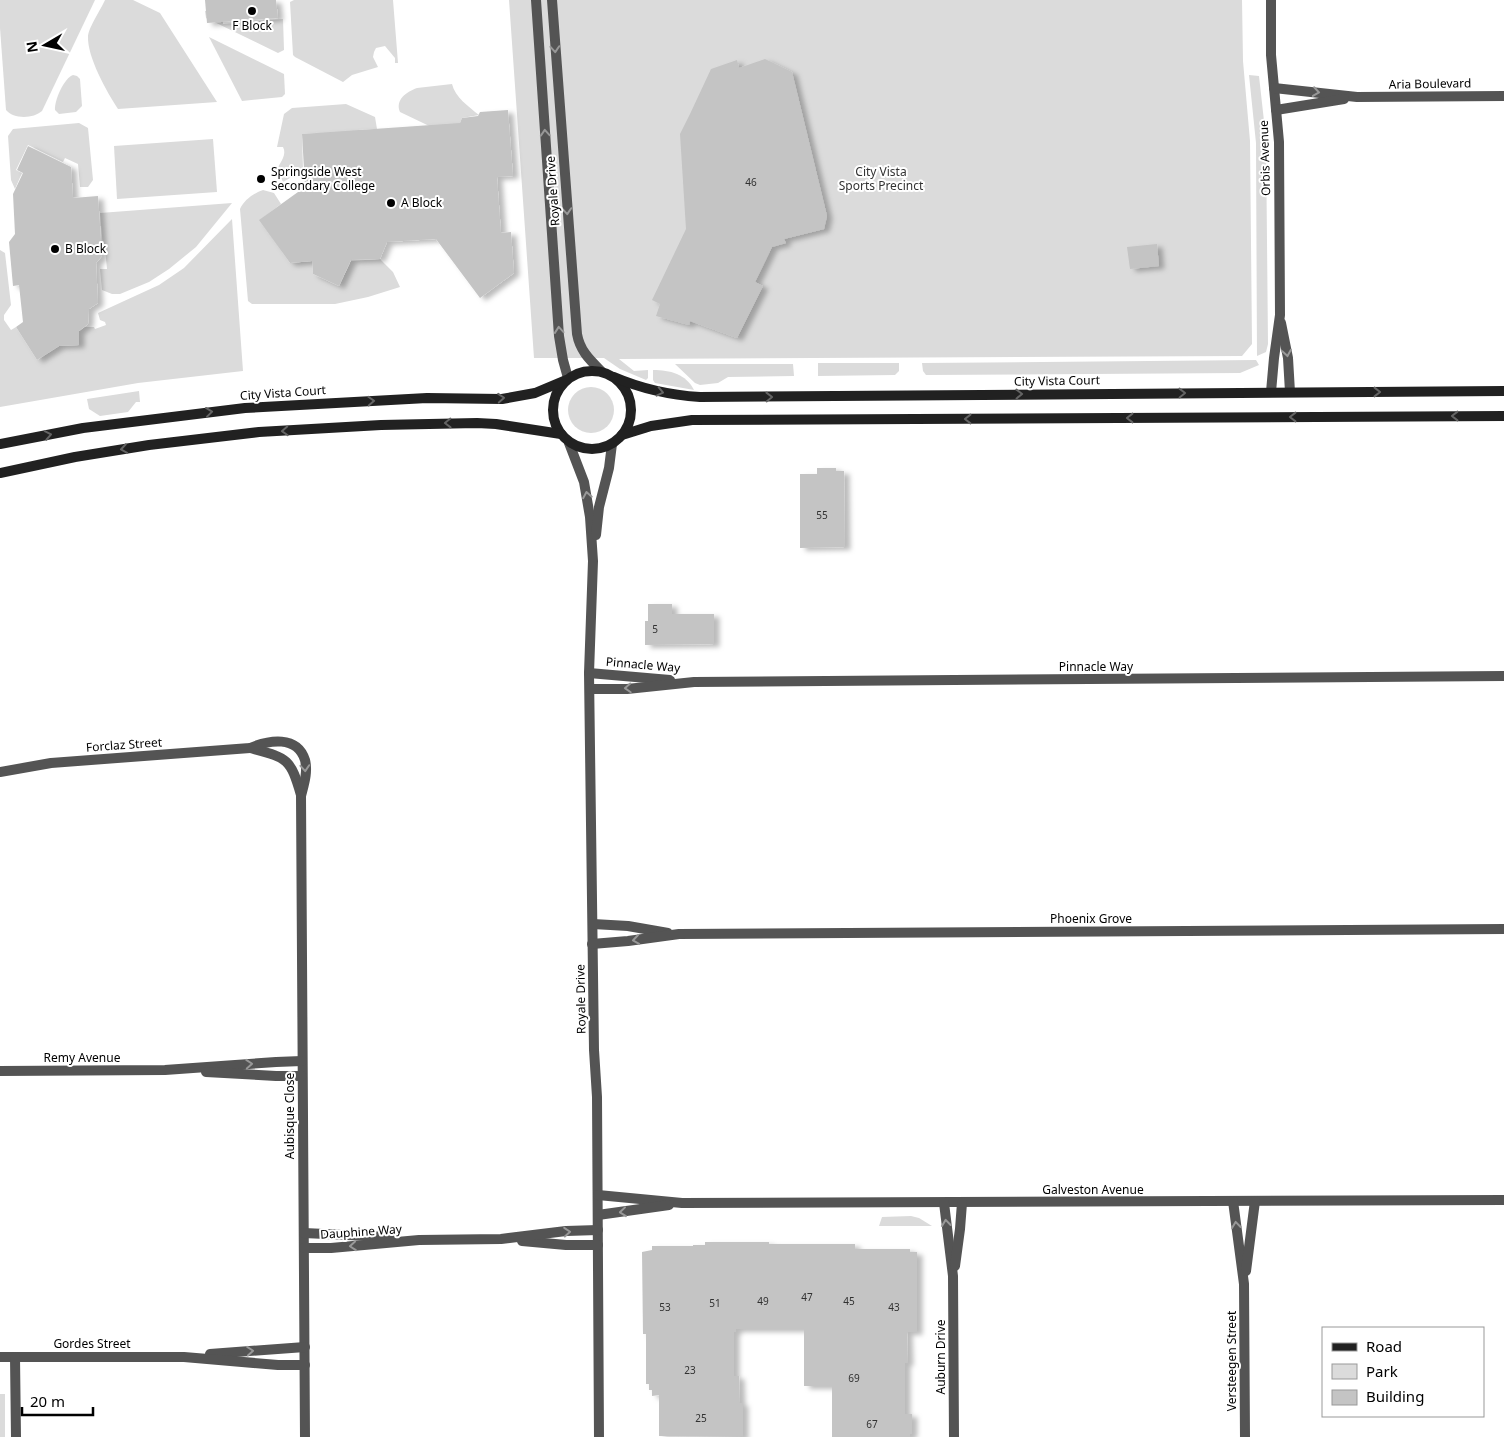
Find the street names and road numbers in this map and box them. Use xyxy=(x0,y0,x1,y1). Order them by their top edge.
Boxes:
street label: Aria Boulevard xyxy=(1389,74,1471,93)
street label: Orbis Avenue xyxy=(1255,120,1274,196)
street label: Royale Drive xyxy=(542,155,563,227)
street label: City Vista Court xyxy=(1014,371,1101,390)
street label: City Vista Court xyxy=(239,381,327,404)
street label: Pinnacle Way xyxy=(605,653,682,676)
street label: Pinnacle Way xyxy=(1059,658,1134,675)
street label: Forclaz Street xyxy=(85,733,163,756)
street label: Phoenix Grove xyxy=(1050,910,1132,927)
street label: Royale Drive xyxy=(571,964,590,1034)
street label: Remy Avenue xyxy=(44,1049,121,1066)
street label: Aubisque Close xyxy=(281,1073,298,1159)
street label: Galveston Avenue xyxy=(1042,1181,1144,1198)
street label: Dauphine Way xyxy=(320,1220,403,1243)
street label: Versteegen Street xyxy=(1223,1310,1240,1411)
street label: Auburn Drive xyxy=(932,1319,949,1395)
street label: Gordes Street xyxy=(53,1335,131,1352)

